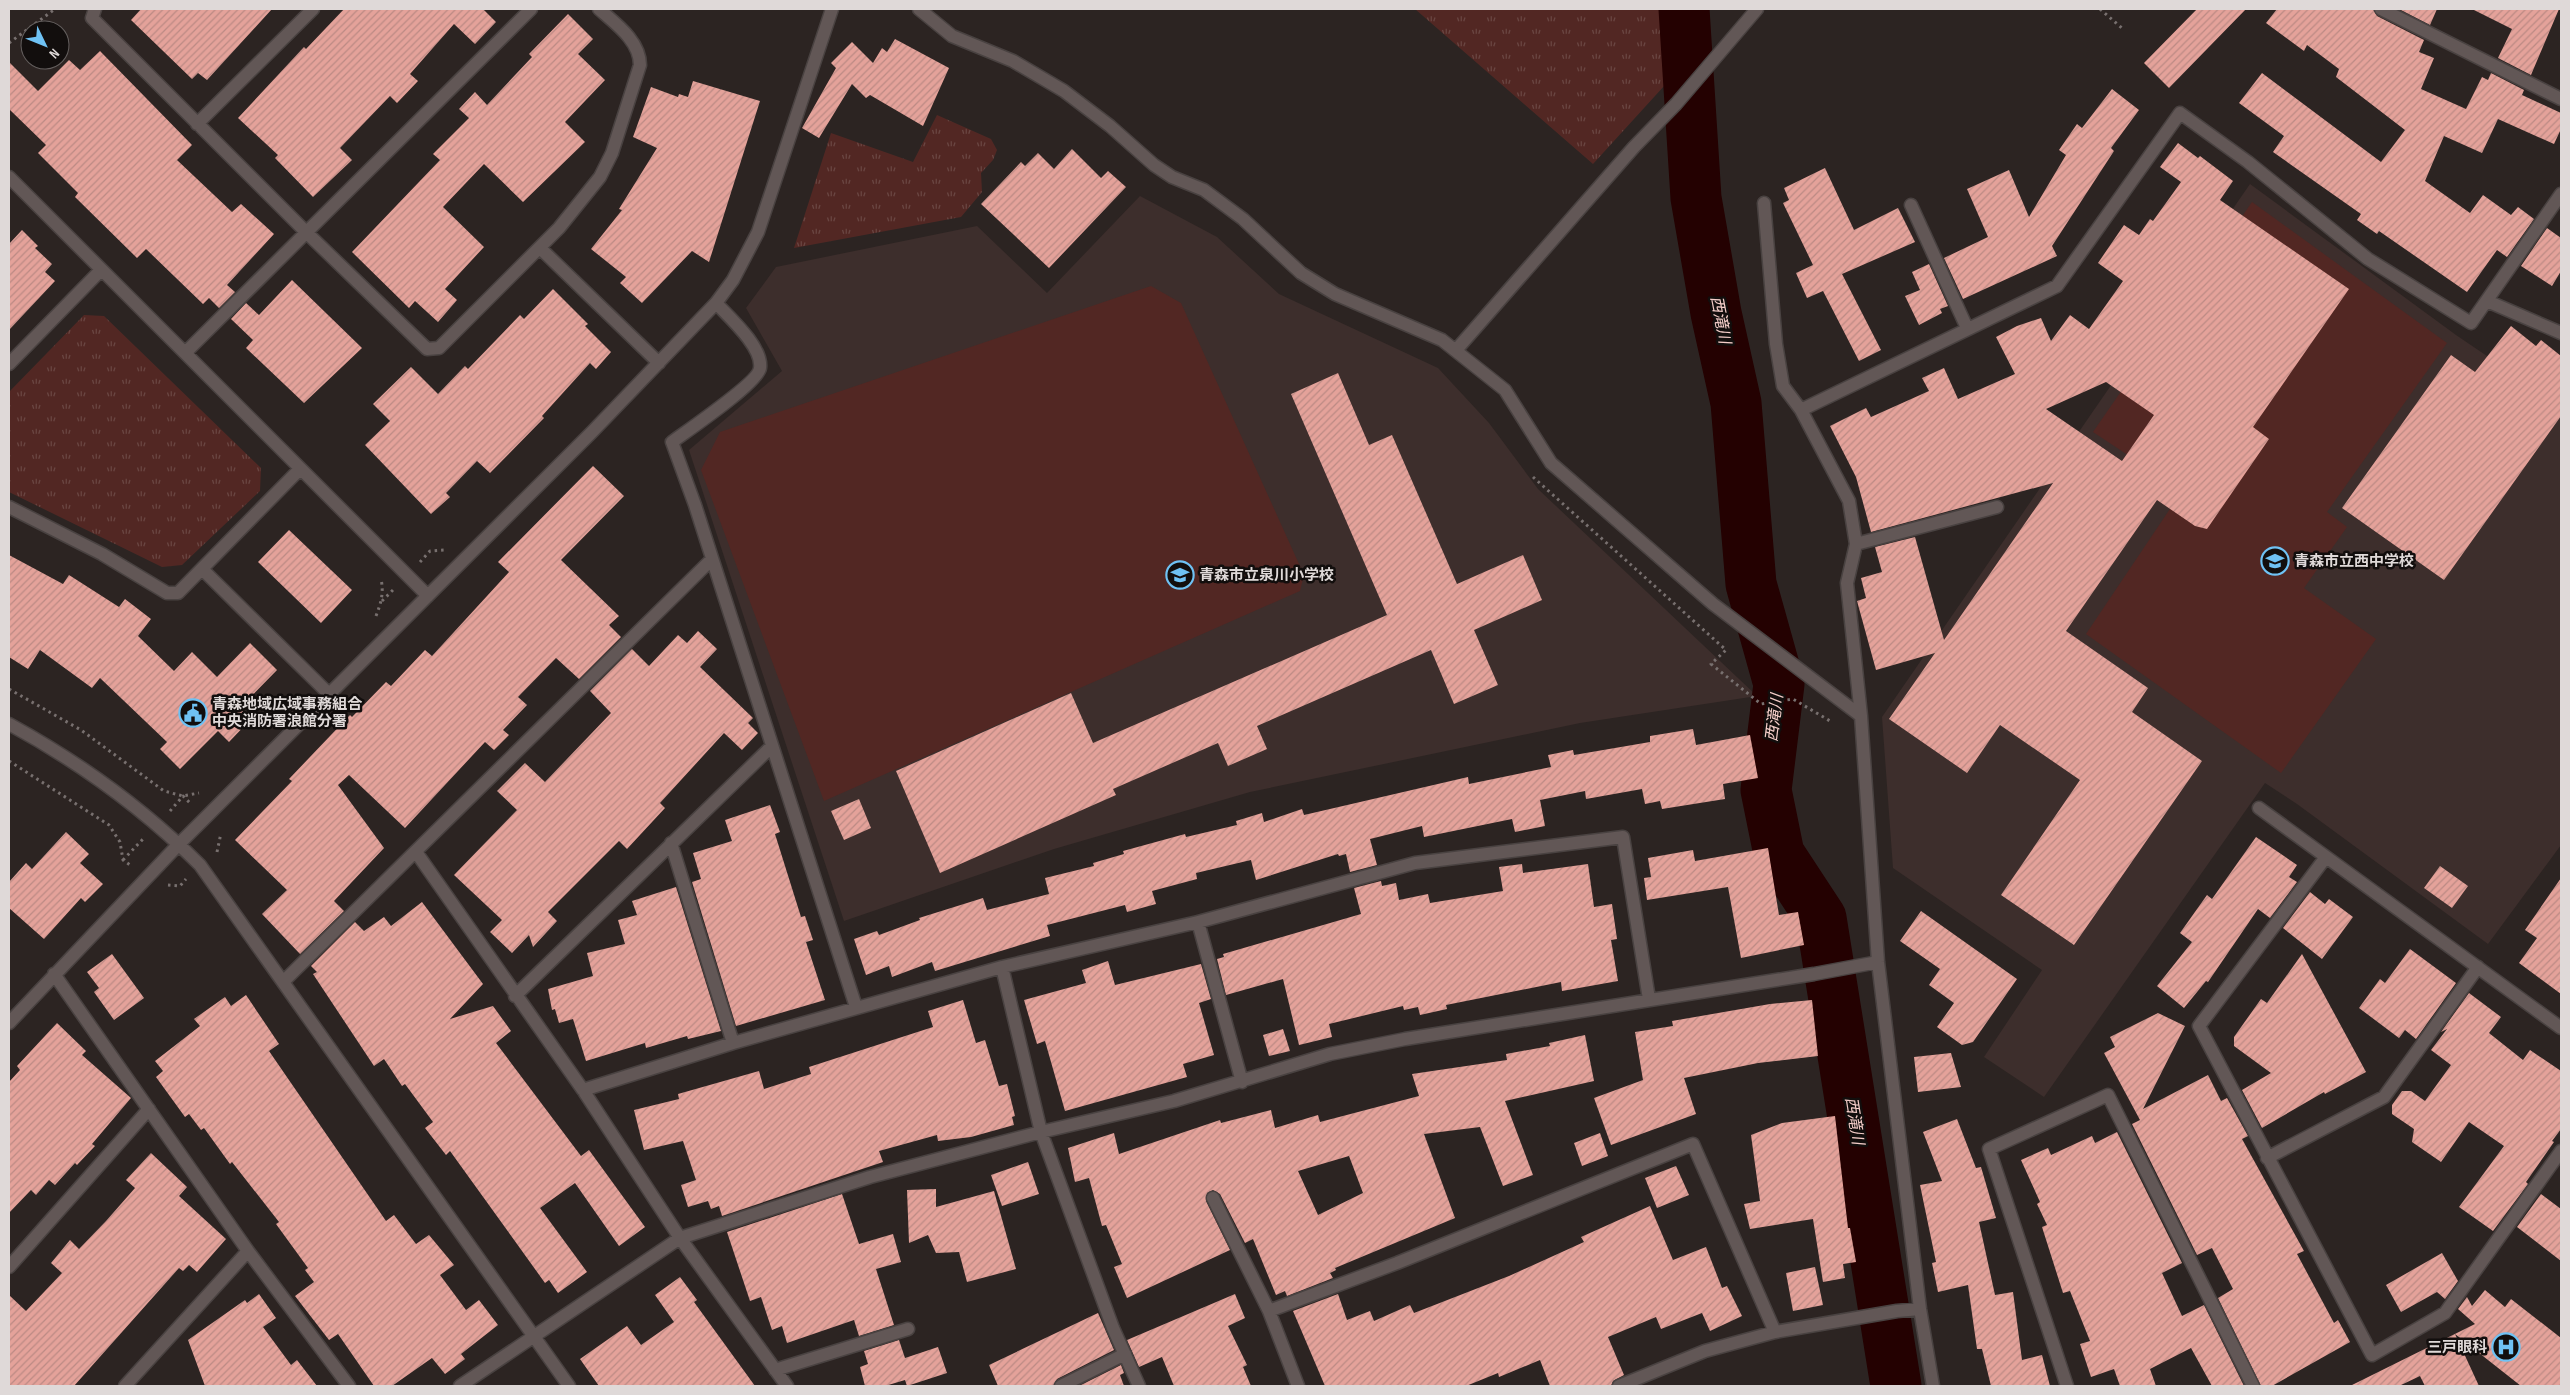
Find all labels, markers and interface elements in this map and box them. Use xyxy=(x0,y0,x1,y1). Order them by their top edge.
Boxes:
north arrow xyxy=(20,20,70,70)
text: N xyxy=(45,45,63,62)
water label: 西滝川 xyxy=(1706,295,1734,347)
school or university icon: 青森市立西中学校 xyxy=(2260,546,2290,576)
place label: 青森市立西中学校 xyxy=(2294,552,2414,571)
school or university icon: 青森市立泉川小学校 xyxy=(1165,560,1195,590)
place label: 青森市立泉川小学校 xyxy=(1199,566,1334,585)
water label: 西滝川 xyxy=(1763,691,1788,743)
place label: 青森地域広域事務組合 中央消防署浪館分署 xyxy=(212,695,363,731)
public building icon: 青森地域広域事務組合 中央消防署浪館分署 xyxy=(178,698,208,728)
water label: 西滝川 xyxy=(1841,1096,1867,1148)
hospital icon: 三戸眼科 xyxy=(2491,1332,2521,1362)
place label: 三戸眼科 xyxy=(2427,1338,2487,1357)

